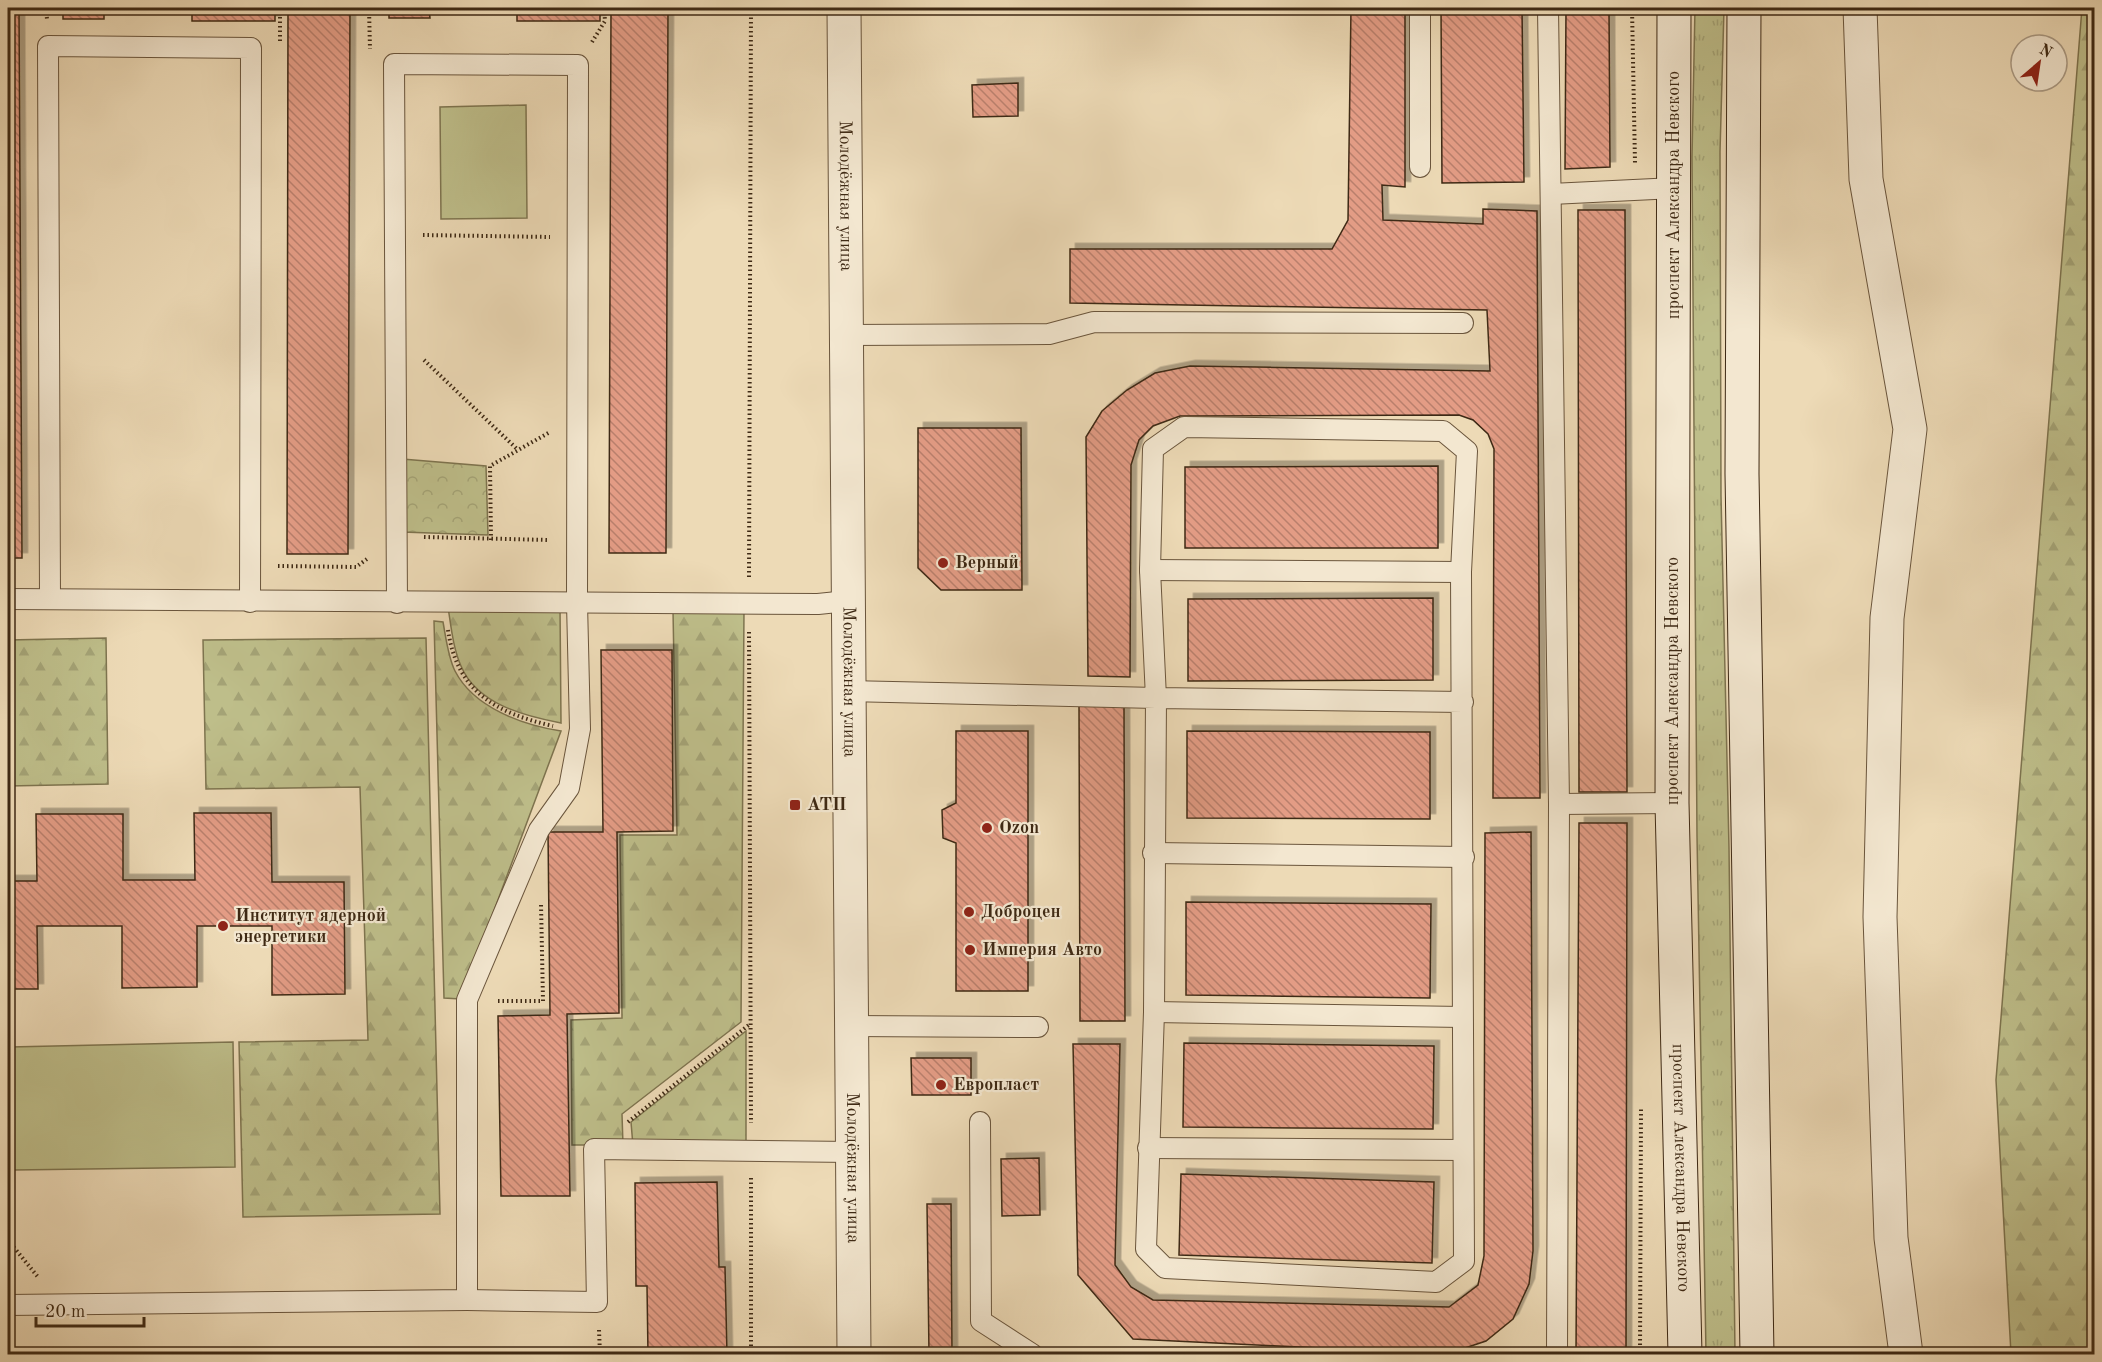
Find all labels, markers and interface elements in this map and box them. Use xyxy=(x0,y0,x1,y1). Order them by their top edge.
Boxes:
north arrow xyxy=(2009,33,2069,93)
text: N xyxy=(2036,42,2055,62)
street label: проспект Александра Невского xyxy=(1665,71,1683,319)
street label: Молодёжная улица xyxy=(836,120,855,272)
place label: Верный xyxy=(955,554,1019,572)
marker: Верный xyxy=(936,556,950,570)
street label: проспект Александра Невского xyxy=(1664,557,1682,805)
street label: Молодёжная улица xyxy=(839,606,859,758)
place label: АТП xyxy=(807,796,847,814)
marker: АТП xyxy=(788,798,802,812)
place label: Ozon xyxy=(999,819,1039,837)
marker: Ozon xyxy=(980,821,994,835)
place label: Доброцен xyxy=(981,903,1061,921)
marker: Доброцен xyxy=(962,905,976,919)
place label: Институт ядерной энергетики xyxy=(235,907,386,946)
marker: Институт ядерной энергетики xyxy=(216,919,230,933)
place label: Империя Авто xyxy=(982,941,1102,959)
marker: Империя Авто xyxy=(963,943,977,957)
street label: проспект Александра Невского xyxy=(1669,1043,1693,1292)
place label: Европласт xyxy=(953,1076,1039,1094)
marker: Европласт xyxy=(934,1078,948,1092)
street label: Молодёжная улица xyxy=(843,1092,862,1244)
scale bar xyxy=(36,1290,144,1328)
text: 20 m xyxy=(45,1303,85,1321)

